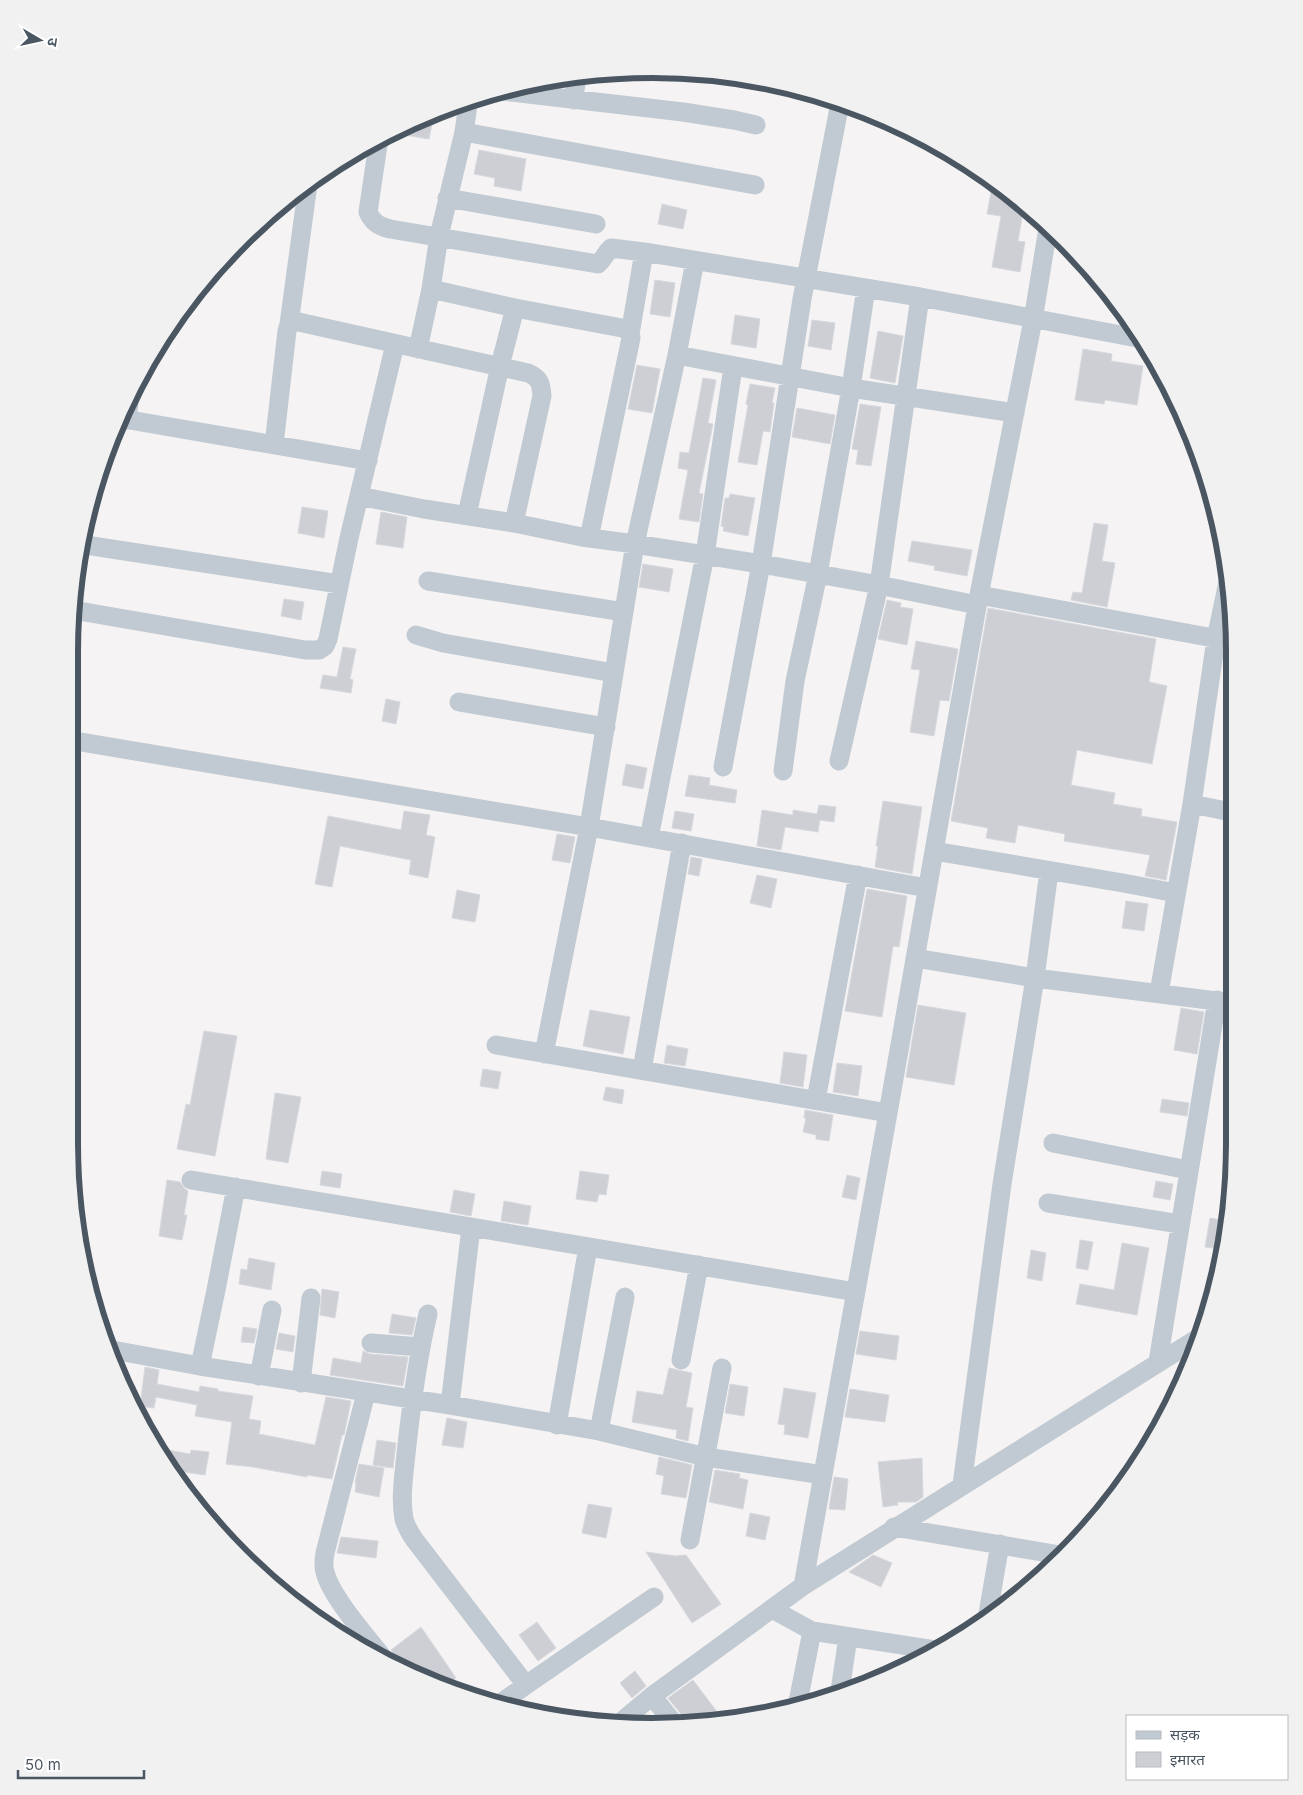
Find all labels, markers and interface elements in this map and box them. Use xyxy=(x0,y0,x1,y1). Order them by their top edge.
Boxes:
north arrow xyxy=(15,15,65,65)
text: उ xyxy=(44,37,62,48)
legend xyxy=(1126,1715,1288,1780)
text: सड़क xyxy=(1170,1725,1200,1744)
scale bar xyxy=(18,1748,144,1780)
text: इमारत xyxy=(1170,1750,1205,1769)
text: 50 m xyxy=(25,1755,61,1774)

